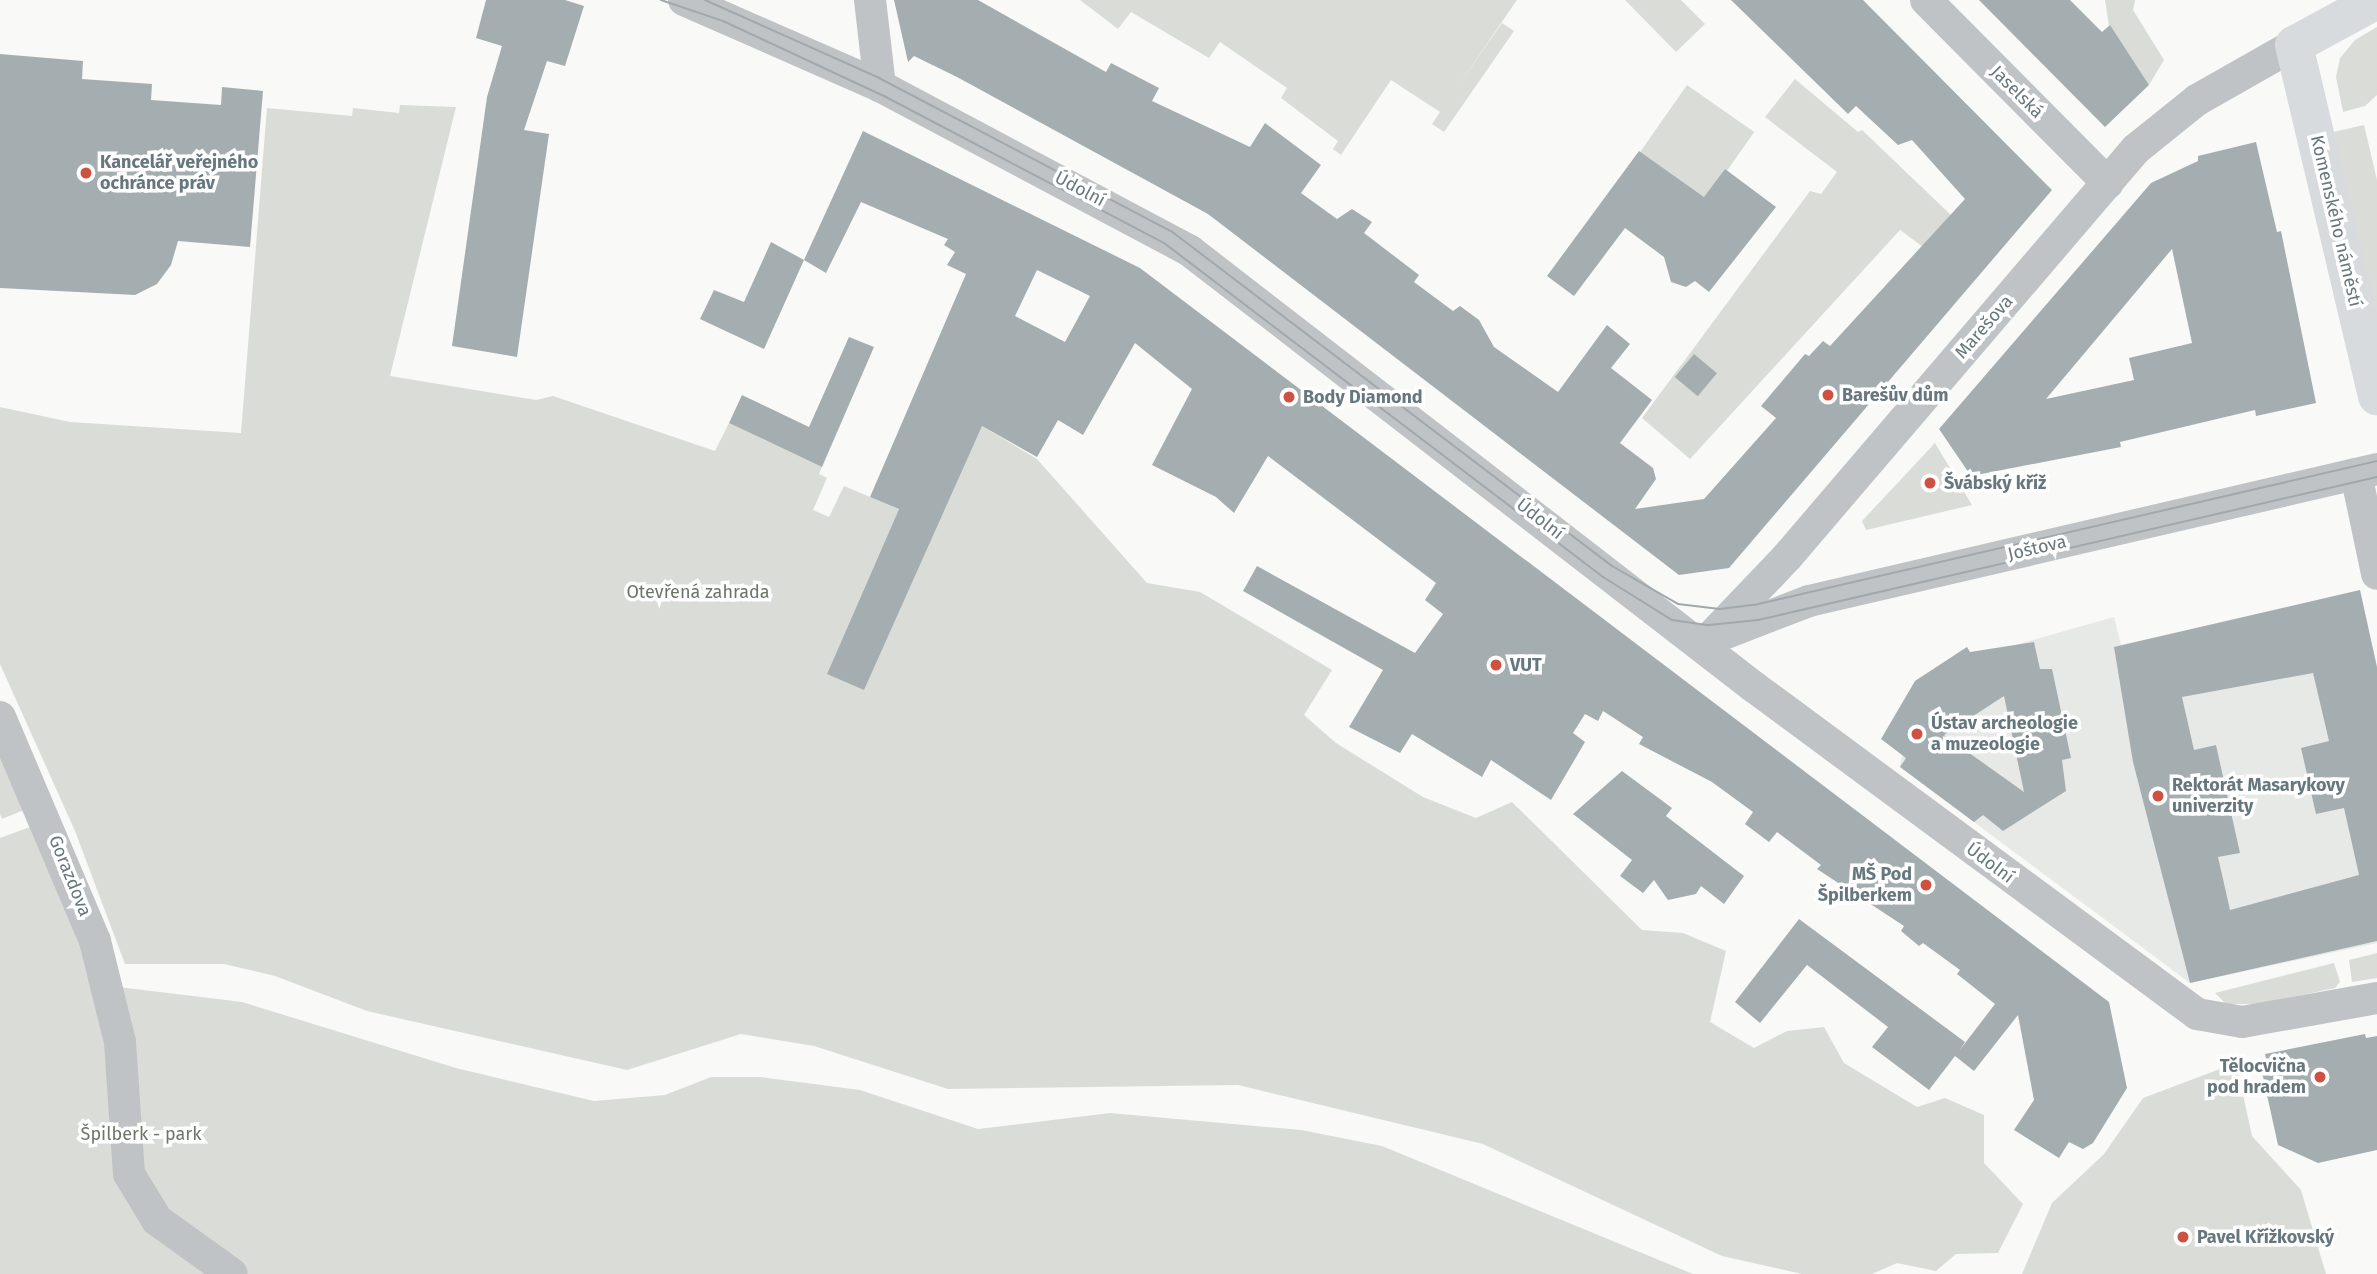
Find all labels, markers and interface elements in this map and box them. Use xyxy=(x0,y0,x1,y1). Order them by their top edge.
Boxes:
street label: Jaselská xyxy=(1986,61,2048,123)
street label: Komenského náměstí xyxy=(2306,133,2366,309)
place label: Kancelář veřejného ochránce práv xyxy=(100,152,258,194)
marker: Kancelář veřejného ochránce práv xyxy=(78,165,94,181)
street label: Údolní xyxy=(1051,167,1109,211)
street label: Marešova xyxy=(1951,291,2017,363)
place label: Barešův dům xyxy=(1842,384,1948,406)
place label: Body Diamond xyxy=(1303,386,1423,408)
marker: Barešův dům xyxy=(1820,387,1836,403)
marker: Body Diamond xyxy=(1281,389,1297,405)
place label: Švábský kříž xyxy=(1944,472,2046,494)
marker: Švábský kříž xyxy=(1922,475,1938,491)
street label: Údolní xyxy=(1512,494,1568,544)
street label: Joštova xyxy=(2006,531,2068,565)
park label: Otevřená zahrada xyxy=(626,581,770,603)
place label: VUT xyxy=(1510,654,1542,676)
marker: VUT xyxy=(1488,657,1504,673)
place label: Ústav archeologie a muzeologie xyxy=(1931,713,2078,756)
marker: Ústav archeologie a muzeologie xyxy=(1909,726,1925,742)
place label: Rektorát Masarykovy univerzity xyxy=(2172,775,2345,818)
marker: Rektorát Masarykovy univerzity xyxy=(2150,788,2166,804)
street label: Gorazdova xyxy=(44,832,96,920)
street label: Údolní xyxy=(1962,838,2018,888)
place label: MŠ Pod Špilberkem xyxy=(1818,864,1912,906)
marker: MŠ Pod Špilberkem xyxy=(1918,877,1934,893)
place label: Tělocvična pod hradem xyxy=(2207,1056,2306,1098)
marker: Tělocvična pod hradem xyxy=(2312,1069,2328,1085)
park label: Špilberk - park xyxy=(81,1123,201,1145)
place label: Pavel Křížkovský xyxy=(2197,1226,2334,1248)
marker: Pavel Křížkovský xyxy=(2175,1229,2191,1245)

